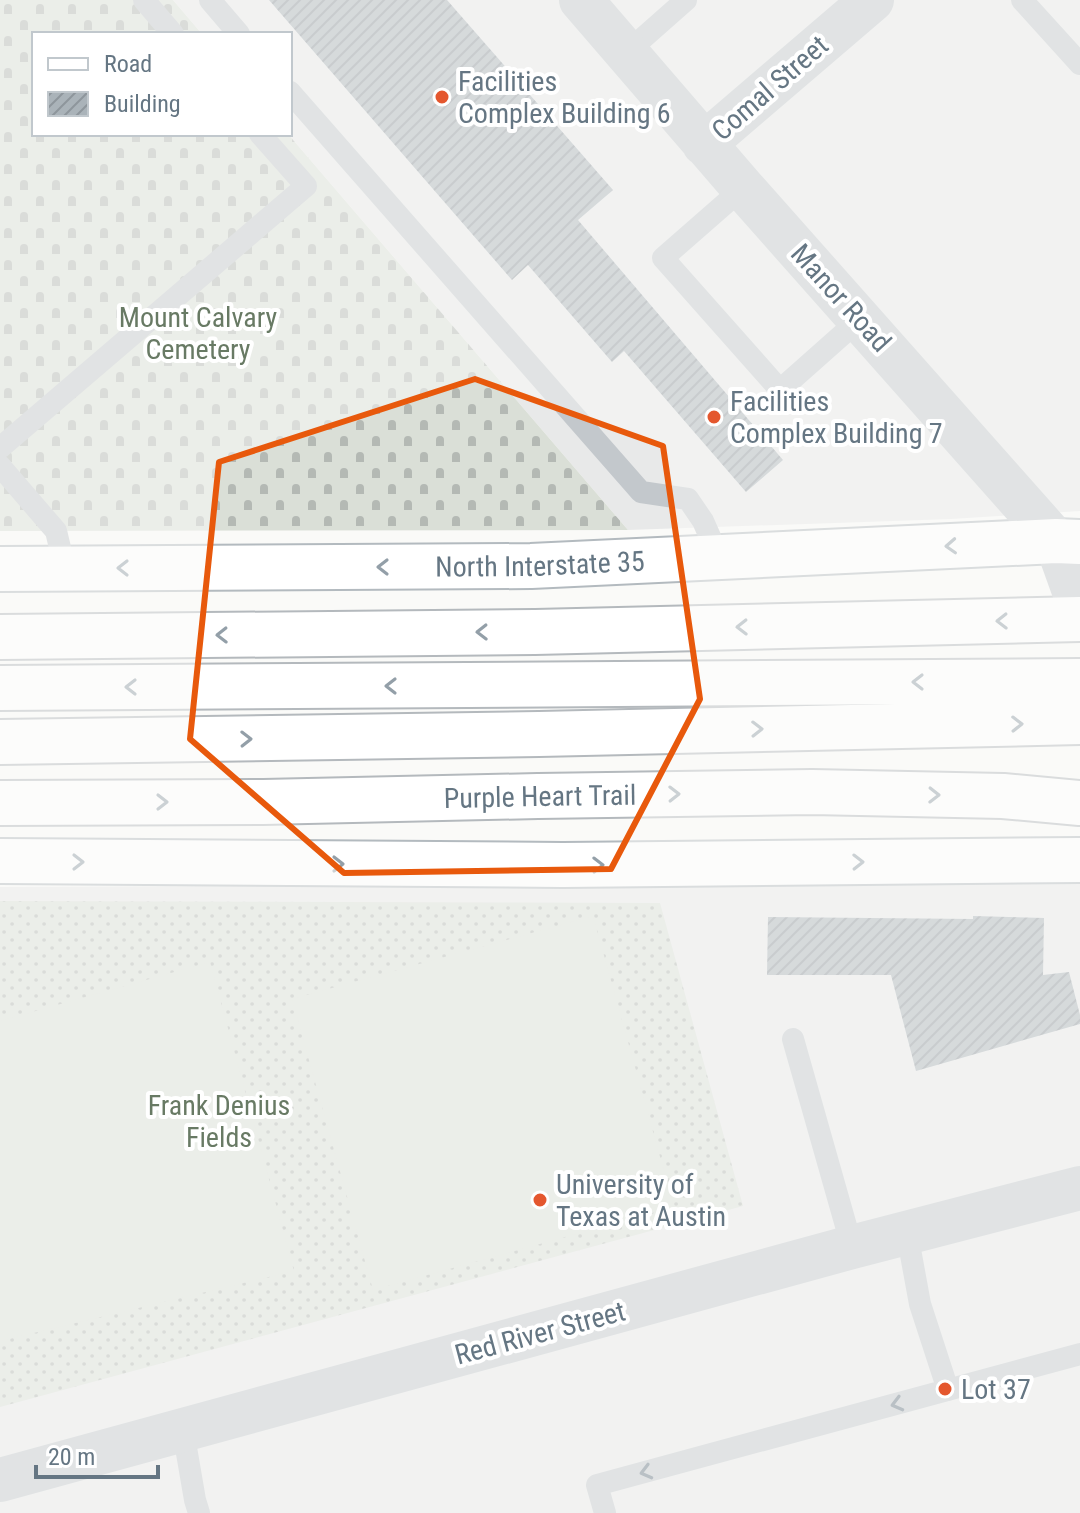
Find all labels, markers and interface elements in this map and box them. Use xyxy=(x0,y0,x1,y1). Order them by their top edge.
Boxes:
street label: Comal Street xyxy=(705,29,835,147)
legend xyxy=(32,32,292,136)
text: Road xyxy=(104,50,152,78)
place label: Facilities Complex Building 6 xyxy=(458,65,671,130)
marker: Facilities Complex Building 6 xyxy=(433,88,451,106)
text: Building xyxy=(104,90,181,118)
street label: Manor Road xyxy=(784,237,898,359)
park label: Mount Calvary Cemetery xyxy=(119,301,278,366)
place label: Facilities Complex Building 7 xyxy=(730,385,943,450)
marker: Facilities Complex Building 7 xyxy=(705,408,723,426)
one-way arrow xyxy=(944,538,957,555)
street label: North Interstate 35 xyxy=(435,544,645,583)
one-way arrow xyxy=(376,558,389,576)
one-way arrow xyxy=(116,560,129,577)
one-way arrow xyxy=(995,612,1008,629)
one-way arrow xyxy=(735,618,748,636)
one-way arrow xyxy=(475,624,488,641)
one-way arrow xyxy=(215,626,228,644)
one-way arrow xyxy=(911,673,924,691)
one-way arrow xyxy=(384,677,397,695)
one-way arrow xyxy=(124,678,137,696)
one-way arrow xyxy=(1011,715,1024,732)
one-way arrow xyxy=(751,720,764,738)
one-way arrow xyxy=(240,730,253,747)
street label: Purple Heart Trail xyxy=(443,778,636,815)
one-way arrow xyxy=(668,785,681,803)
one-way arrow xyxy=(928,786,941,803)
one-way arrow xyxy=(156,793,169,811)
one-way arrow xyxy=(72,853,85,871)
one-way arrow xyxy=(852,853,865,871)
one-way arrow xyxy=(332,855,345,872)
one-way arrow xyxy=(592,856,605,873)
park label: Frank Denius Fields xyxy=(148,1089,290,1154)
place label: University of Texas at Austin xyxy=(556,1168,726,1233)
marker: University of Texas at Austin xyxy=(531,1191,549,1209)
street label: Red River Street xyxy=(451,1294,629,1372)
place label: Lot 37 xyxy=(961,1373,1031,1406)
marker: Lot 37 xyxy=(936,1380,954,1398)
one-way arrow xyxy=(890,1394,904,1411)
scale bar xyxy=(36,1429,158,1479)
text: 20 m xyxy=(48,1443,95,1471)
one-way arrow xyxy=(639,1462,653,1479)

